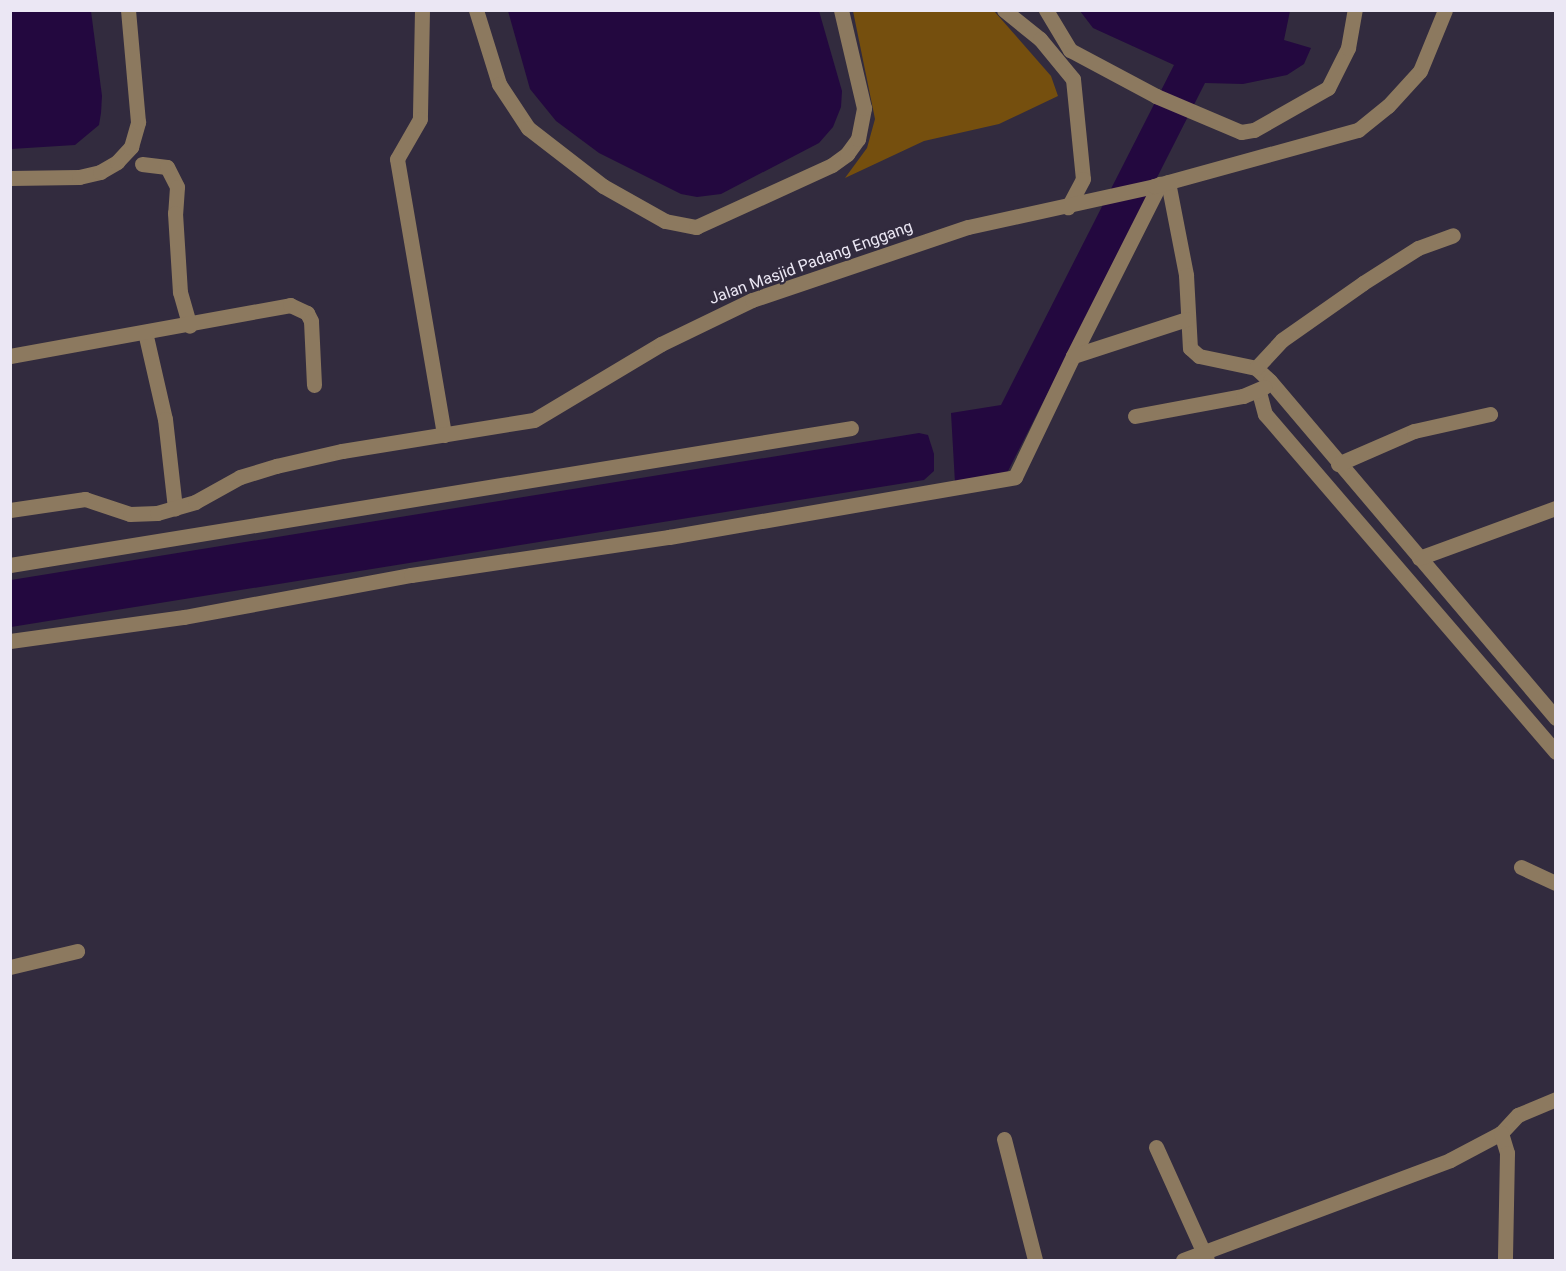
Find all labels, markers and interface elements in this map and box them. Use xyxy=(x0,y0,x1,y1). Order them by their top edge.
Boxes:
street label: Jalan Masjid Padang Enggang xyxy=(707,217,915,309)

